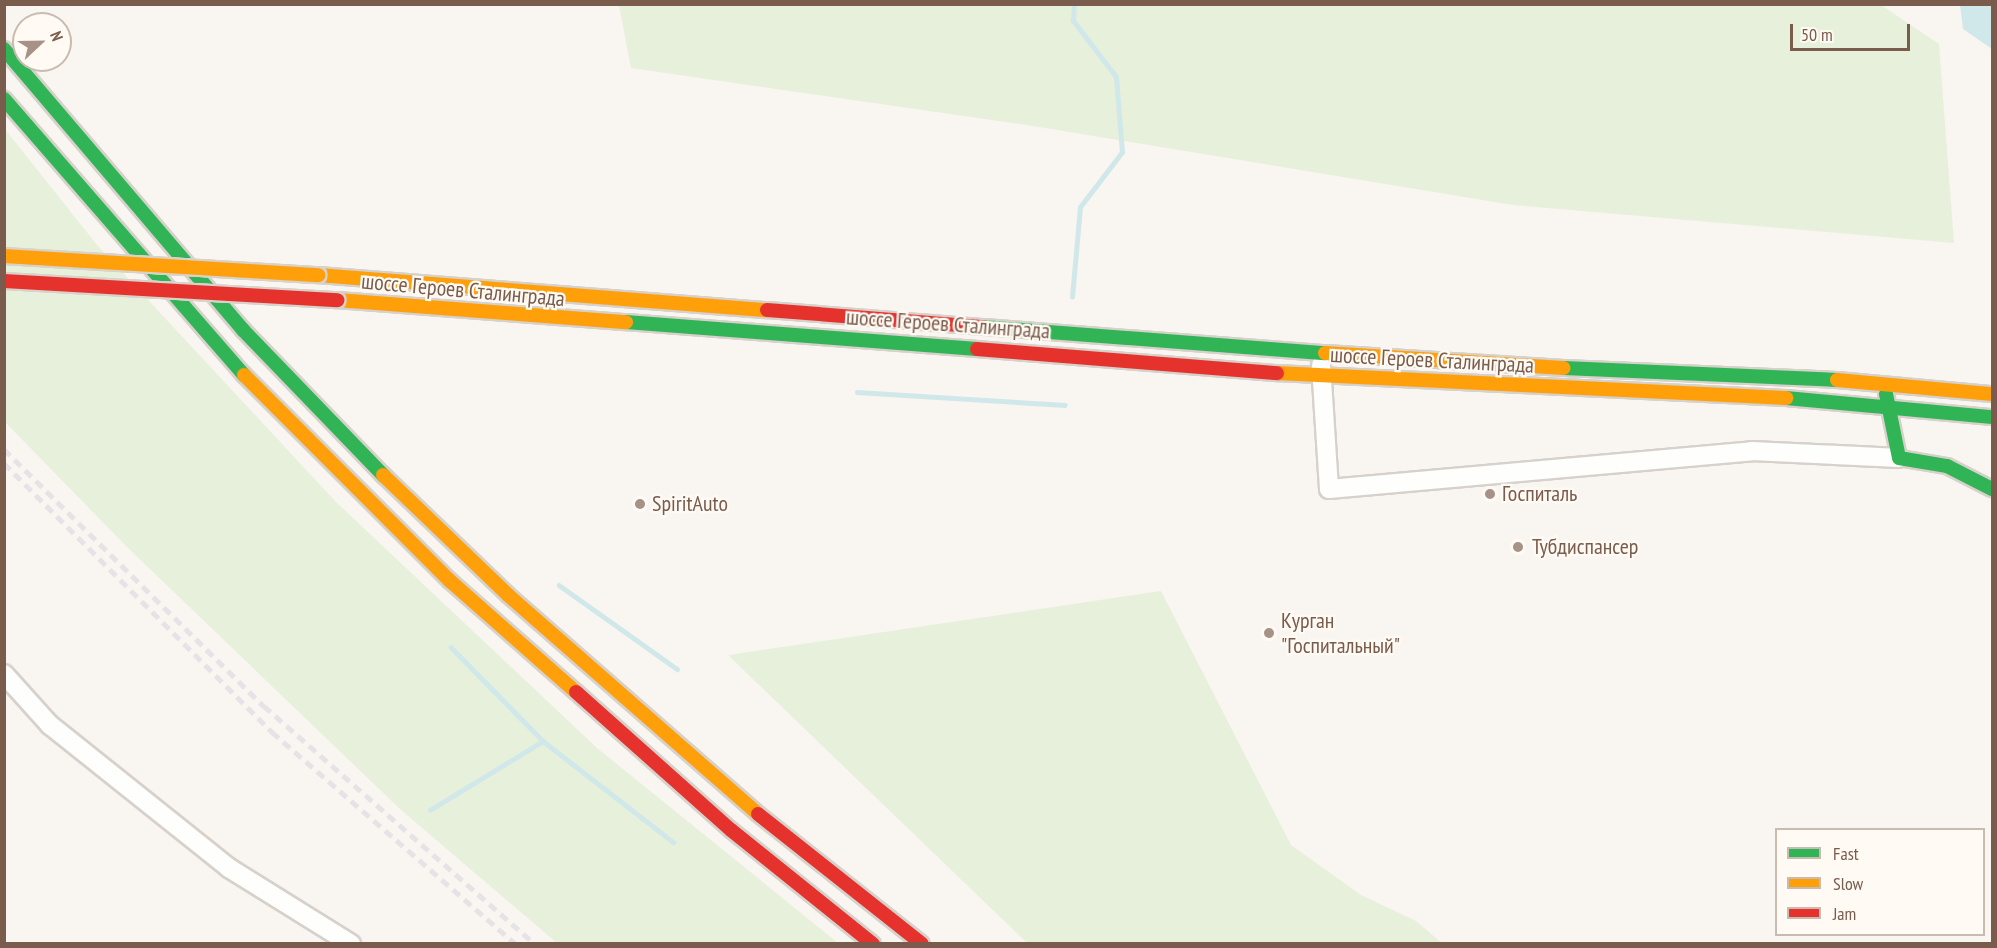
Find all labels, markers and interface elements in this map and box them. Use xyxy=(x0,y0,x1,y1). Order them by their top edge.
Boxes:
north arrow xyxy=(12,12,72,72)
scale bar xyxy=(1793,12,1913,50)
text: 50 m xyxy=(1801,23,1833,46)
text: N xyxy=(46,28,68,44)
street label: шоссе Героев Сталинграда xyxy=(360,268,566,312)
street label: шоссе Героев Сталинграда xyxy=(845,304,1051,344)
street label: шоссе Героев Сталинграда xyxy=(1329,341,1535,379)
place label: Госпиталь xyxy=(1502,481,1577,507)
marker: Госпиталь xyxy=(1483,487,1497,501)
place label: SpiritAuto xyxy=(652,491,728,517)
marker: SpiritAuto xyxy=(633,497,647,511)
place label: Тубдиспансер xyxy=(1532,534,1638,560)
marker: Тубдиспансер xyxy=(1509,538,1527,556)
place label: Курган "Госпитальный" xyxy=(1281,607,1400,658)
marker: Курган "Госпитальный" xyxy=(1262,626,1276,640)
legend xyxy=(1775,828,1985,936)
text: Fast xyxy=(1833,842,1859,865)
text: Slow xyxy=(1833,872,1863,895)
text: Jam xyxy=(1833,902,1856,925)

